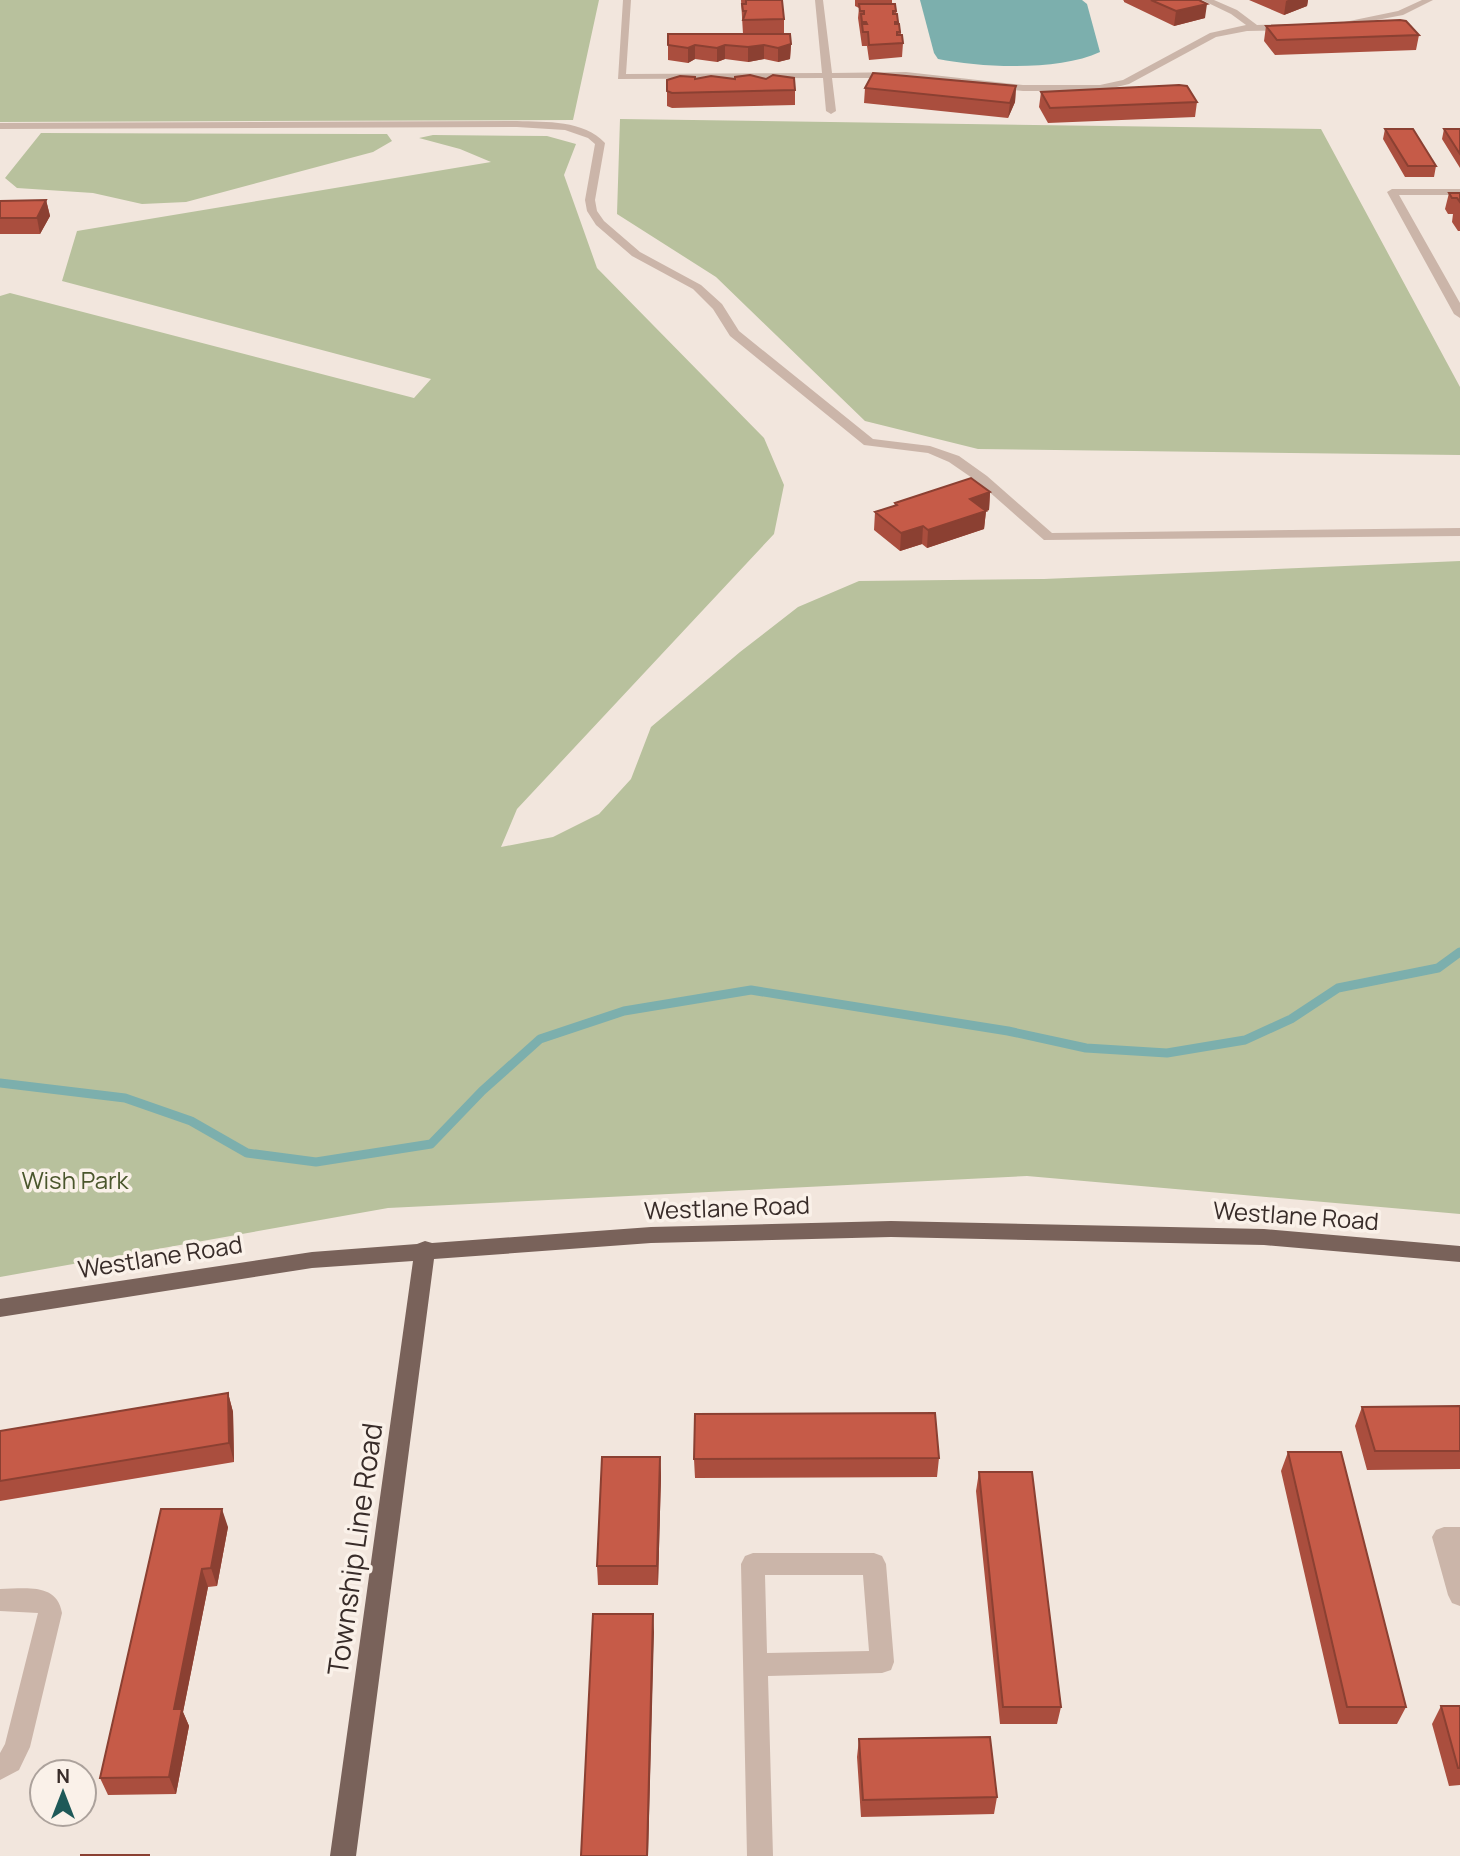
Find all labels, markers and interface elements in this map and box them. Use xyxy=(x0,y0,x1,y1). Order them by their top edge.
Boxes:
park label: Wish Park xyxy=(21,1163,130,1196)
street label: Westlane Road xyxy=(643,1188,811,1226)
street label: Westlane Road xyxy=(1212,1193,1380,1237)
street label: Westlane Road xyxy=(75,1227,245,1285)
street label: Township Line Road xyxy=(317,1420,391,1678)
north arrow xyxy=(28,1758,98,1828)
text: N xyxy=(56,1763,70,1789)

